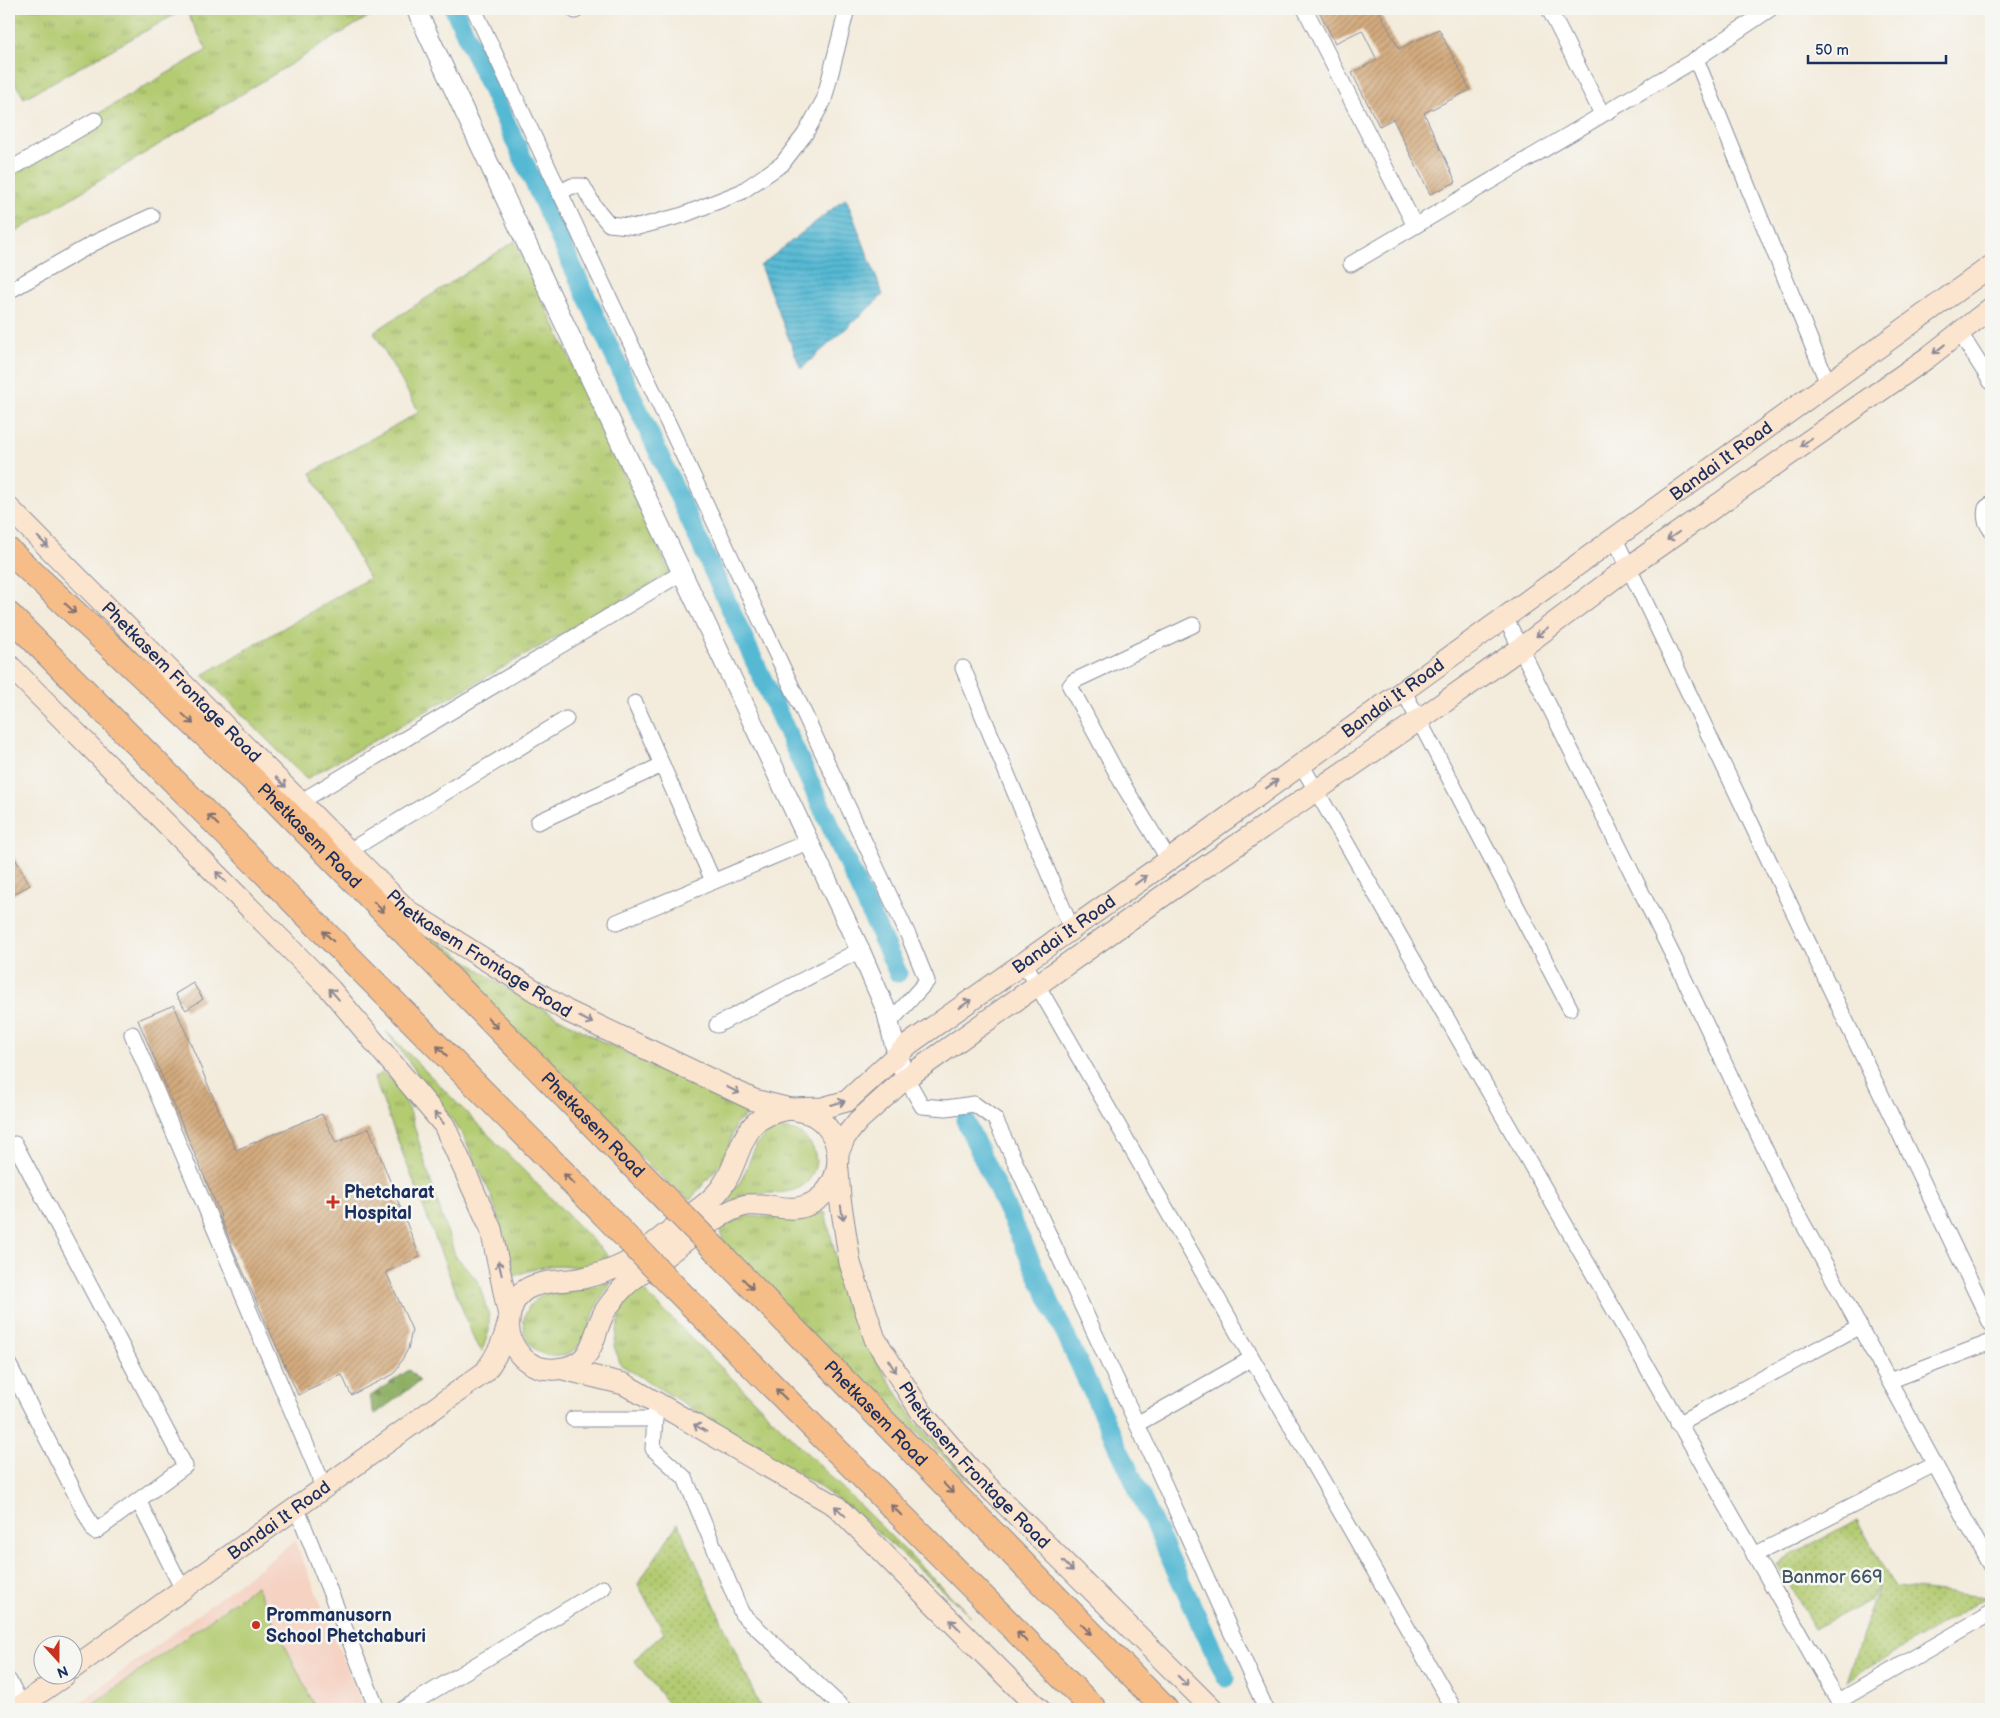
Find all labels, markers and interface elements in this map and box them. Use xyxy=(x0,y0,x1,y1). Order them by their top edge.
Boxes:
scale bar xyxy=(1808,32,1945,64)
text: 50 m xyxy=(1815,41,1849,60)
one-way arrow xyxy=(1933,343,1946,354)
street label: Bandai It Road xyxy=(1666,417,1777,505)
one-way arrow xyxy=(1799,437,1813,447)
one-way arrow xyxy=(1666,531,1680,541)
one-way arrow xyxy=(37,536,49,549)
street label: Phetkasem Frontage Road xyxy=(97,597,265,767)
one-way arrow xyxy=(63,602,76,614)
one-way arrow xyxy=(1535,627,1549,637)
street label: Bandai It Road xyxy=(1337,654,1448,742)
one-way arrow xyxy=(182,713,195,725)
one-way arrow xyxy=(275,776,287,788)
street label: Phetkasem Road xyxy=(253,779,366,893)
one-way arrow xyxy=(1265,779,1279,789)
one-way arrow xyxy=(207,814,219,827)
one-way arrow xyxy=(215,871,227,884)
one-way arrow xyxy=(1134,875,1148,885)
street label: Phetkasem Frontage Road xyxy=(382,885,576,1022)
street label: Bandai It Road xyxy=(1008,891,1120,978)
one-way arrow xyxy=(373,900,385,913)
one-way arrow xyxy=(322,930,334,942)
one-way arrow xyxy=(329,988,340,1001)
one-way arrow xyxy=(958,999,972,1009)
one-way arrow xyxy=(578,1016,593,1025)
one-way arrow xyxy=(487,1017,499,1029)
one-way arrow xyxy=(436,1045,448,1057)
street label: Phetkasem Road xyxy=(537,1068,649,1182)
one-way arrow xyxy=(725,1086,740,1095)
one-way arrow xyxy=(830,1098,846,1108)
one-way arrow xyxy=(433,1112,444,1125)
one-way arrow xyxy=(563,1172,575,1185)
place label: Phetcharat Hospital xyxy=(344,1182,434,1224)
marker: Phetcharat Hospital xyxy=(326,1195,340,1209)
one-way arrow xyxy=(838,1205,848,1221)
one-way arrow xyxy=(495,1260,504,1276)
one-way arrow xyxy=(742,1278,755,1290)
street label: Phetkasem Road xyxy=(820,1356,932,1471)
one-way arrow xyxy=(887,1359,897,1373)
street label: Phetkasem Frontage Road xyxy=(894,1378,1054,1553)
one-way arrow xyxy=(775,1388,787,1400)
one-way arrow xyxy=(694,1422,708,1432)
street label: Bandai It Road xyxy=(223,1476,335,1564)
one-way arrow xyxy=(942,1481,954,1494)
one-way arrow xyxy=(890,1503,902,1516)
one-way arrow xyxy=(833,1505,846,1517)
one-way arrow xyxy=(1062,1560,1074,1572)
park label: Banmor 669 xyxy=(1781,1567,1883,1588)
place label: Prommanusorn School Phetchaburi xyxy=(266,1605,426,1647)
marker: Prommanusorn School Phetchaburi xyxy=(250,1619,262,1631)
one-way arrow xyxy=(949,1619,961,1632)
one-way arrow xyxy=(1080,1622,1092,1635)
one-way arrow xyxy=(1017,1632,1029,1644)
north arrow xyxy=(32,1636,82,1686)
text: N xyxy=(55,1662,70,1681)
one-way arrow xyxy=(1177,1674,1189,1687)

